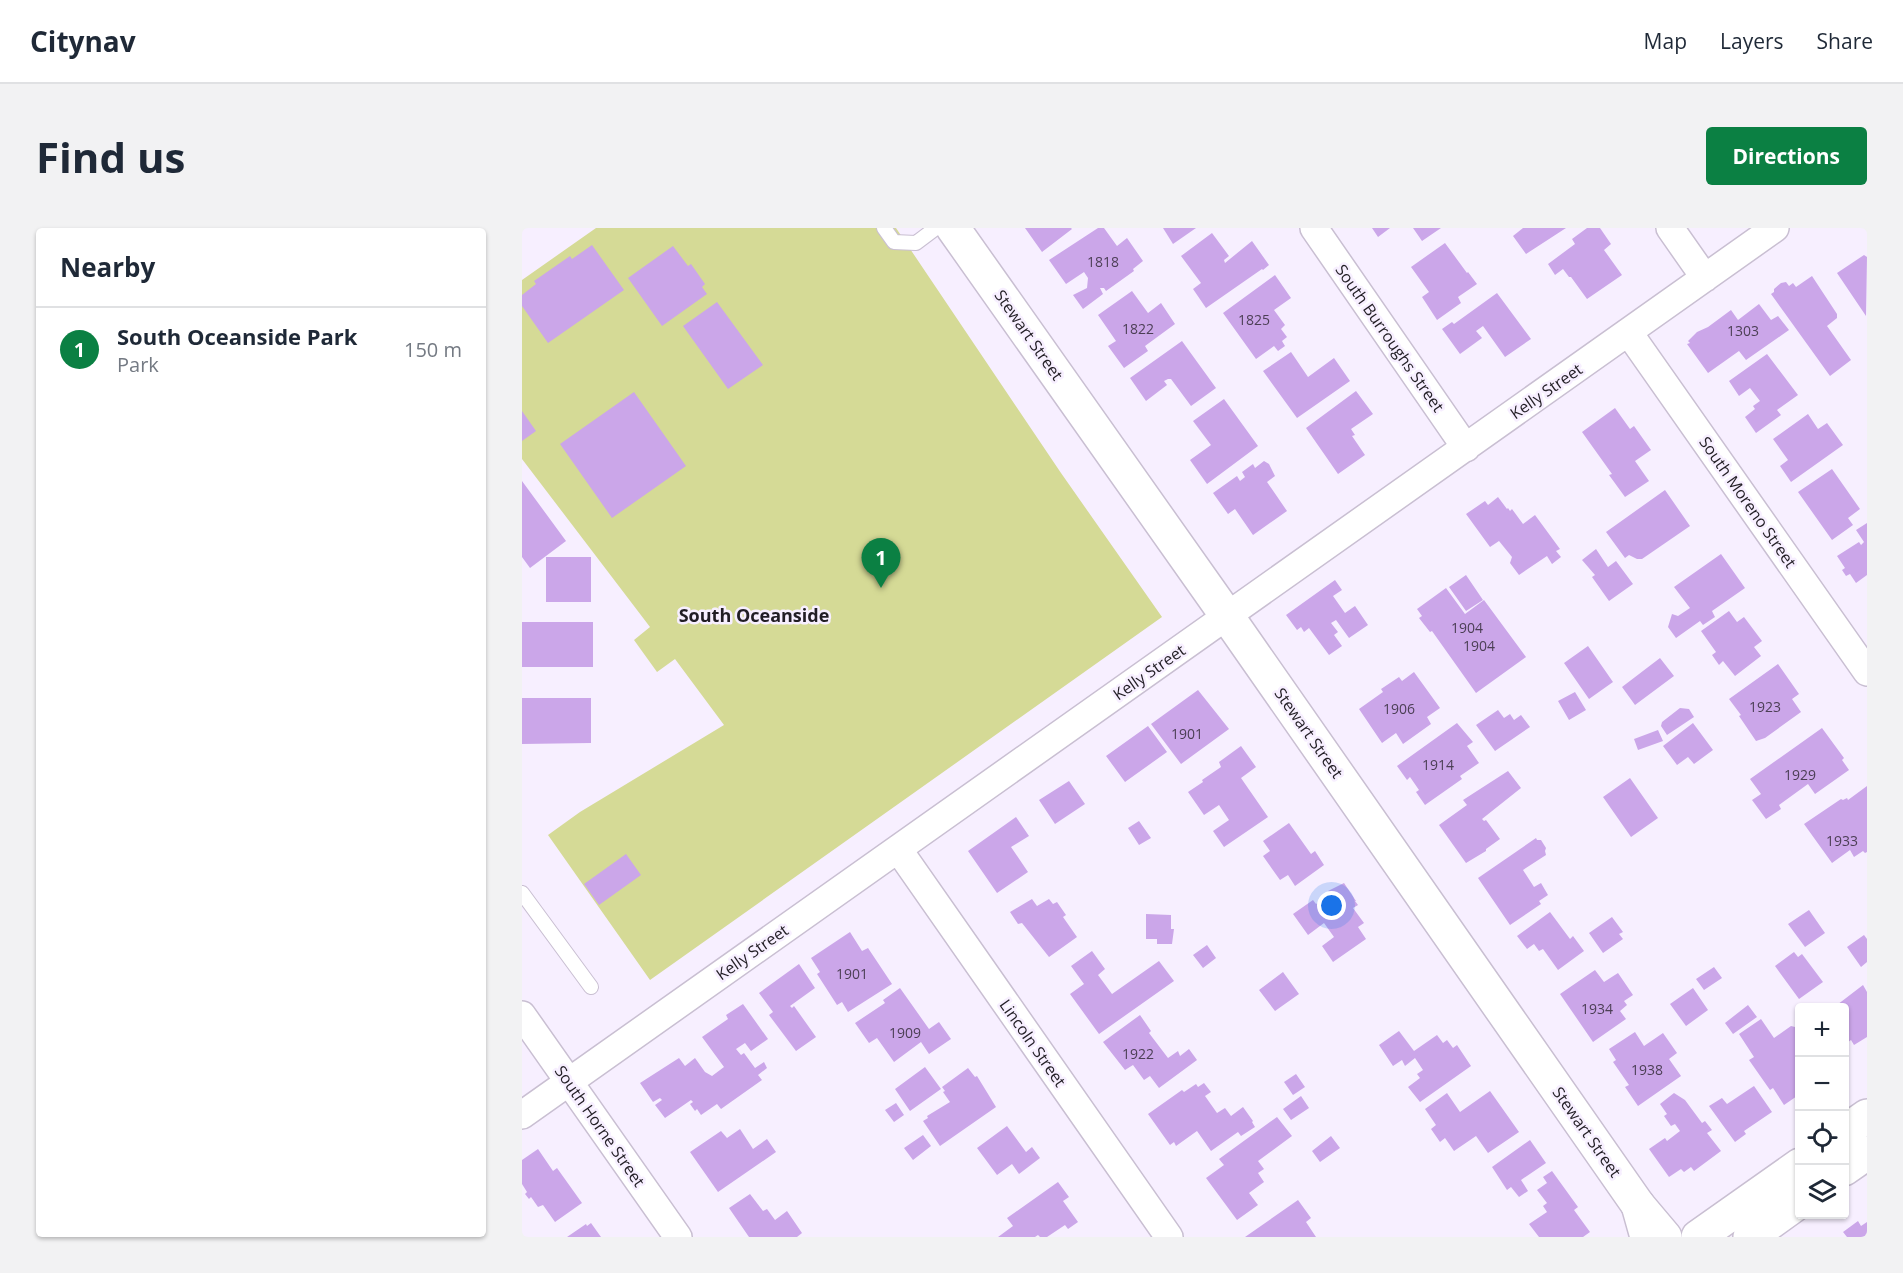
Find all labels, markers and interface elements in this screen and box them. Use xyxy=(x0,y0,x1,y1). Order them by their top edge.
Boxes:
text: Citynav xyxy=(30,22,136,60)
text: Map xyxy=(1644,27,1687,55)
text: Layers xyxy=(1720,27,1784,55)
text: Share xyxy=(1817,27,1873,55)
button: Directions xyxy=(1706,127,1867,185)
text: Find us xyxy=(36,128,185,185)
text: Nearby xyxy=(60,249,155,285)
house number: 1818 xyxy=(1087,252,1119,271)
street label: South Burroughs Street xyxy=(1331,260,1450,416)
street label: Stewart Street xyxy=(990,285,1069,385)
house number: 1825 xyxy=(1238,310,1270,329)
house number: 1822 xyxy=(1122,319,1154,338)
text: South Oceanside Park xyxy=(117,321,358,351)
house number: 1303 xyxy=(1727,321,1759,340)
text: 1 xyxy=(74,336,85,363)
text: 150 m xyxy=(404,336,462,363)
text: Park xyxy=(117,351,159,378)
street label: Kelly Street xyxy=(1505,358,1587,424)
street label: South Moreno Street xyxy=(1694,432,1802,572)
pin: 1 xyxy=(862,538,900,588)
district label: South Oceanside xyxy=(679,603,829,627)
house number: 1904 xyxy=(1451,618,1483,637)
house number: 1904 xyxy=(1463,636,1495,655)
street label: Kelly Street xyxy=(1108,639,1190,705)
street label: Stewart Street xyxy=(1270,683,1349,783)
house number: 1923 xyxy=(1749,697,1781,716)
house number: 1906 xyxy=(1383,699,1415,718)
house number: 1901 xyxy=(1171,724,1203,743)
house number: 1914 xyxy=(1422,755,1454,774)
house number: 1929 xyxy=(1784,765,1816,784)
house number: 1933 xyxy=(1826,831,1858,850)
your location xyxy=(1317,891,1346,920)
street label: Kelly Street xyxy=(711,919,793,985)
house number: 1901 xyxy=(836,964,868,983)
street label: Lincoln Street xyxy=(995,995,1071,1091)
house number: 1934 xyxy=(1581,999,1613,1018)
map controls xyxy=(1795,1003,1849,1219)
button: + xyxy=(1795,1003,1849,1057)
house number: 1909 xyxy=(889,1023,921,1042)
house number: 1922 xyxy=(1122,1044,1154,1063)
button: − xyxy=(1795,1057,1849,1111)
house number: 1938 xyxy=(1631,1060,1663,1079)
street label: South Horne Street xyxy=(550,1061,650,1191)
street label: Stewart Street xyxy=(1548,1082,1627,1182)
button: locate xyxy=(1795,1111,1849,1165)
button: layers xyxy=(1795,1165,1849,1219)

